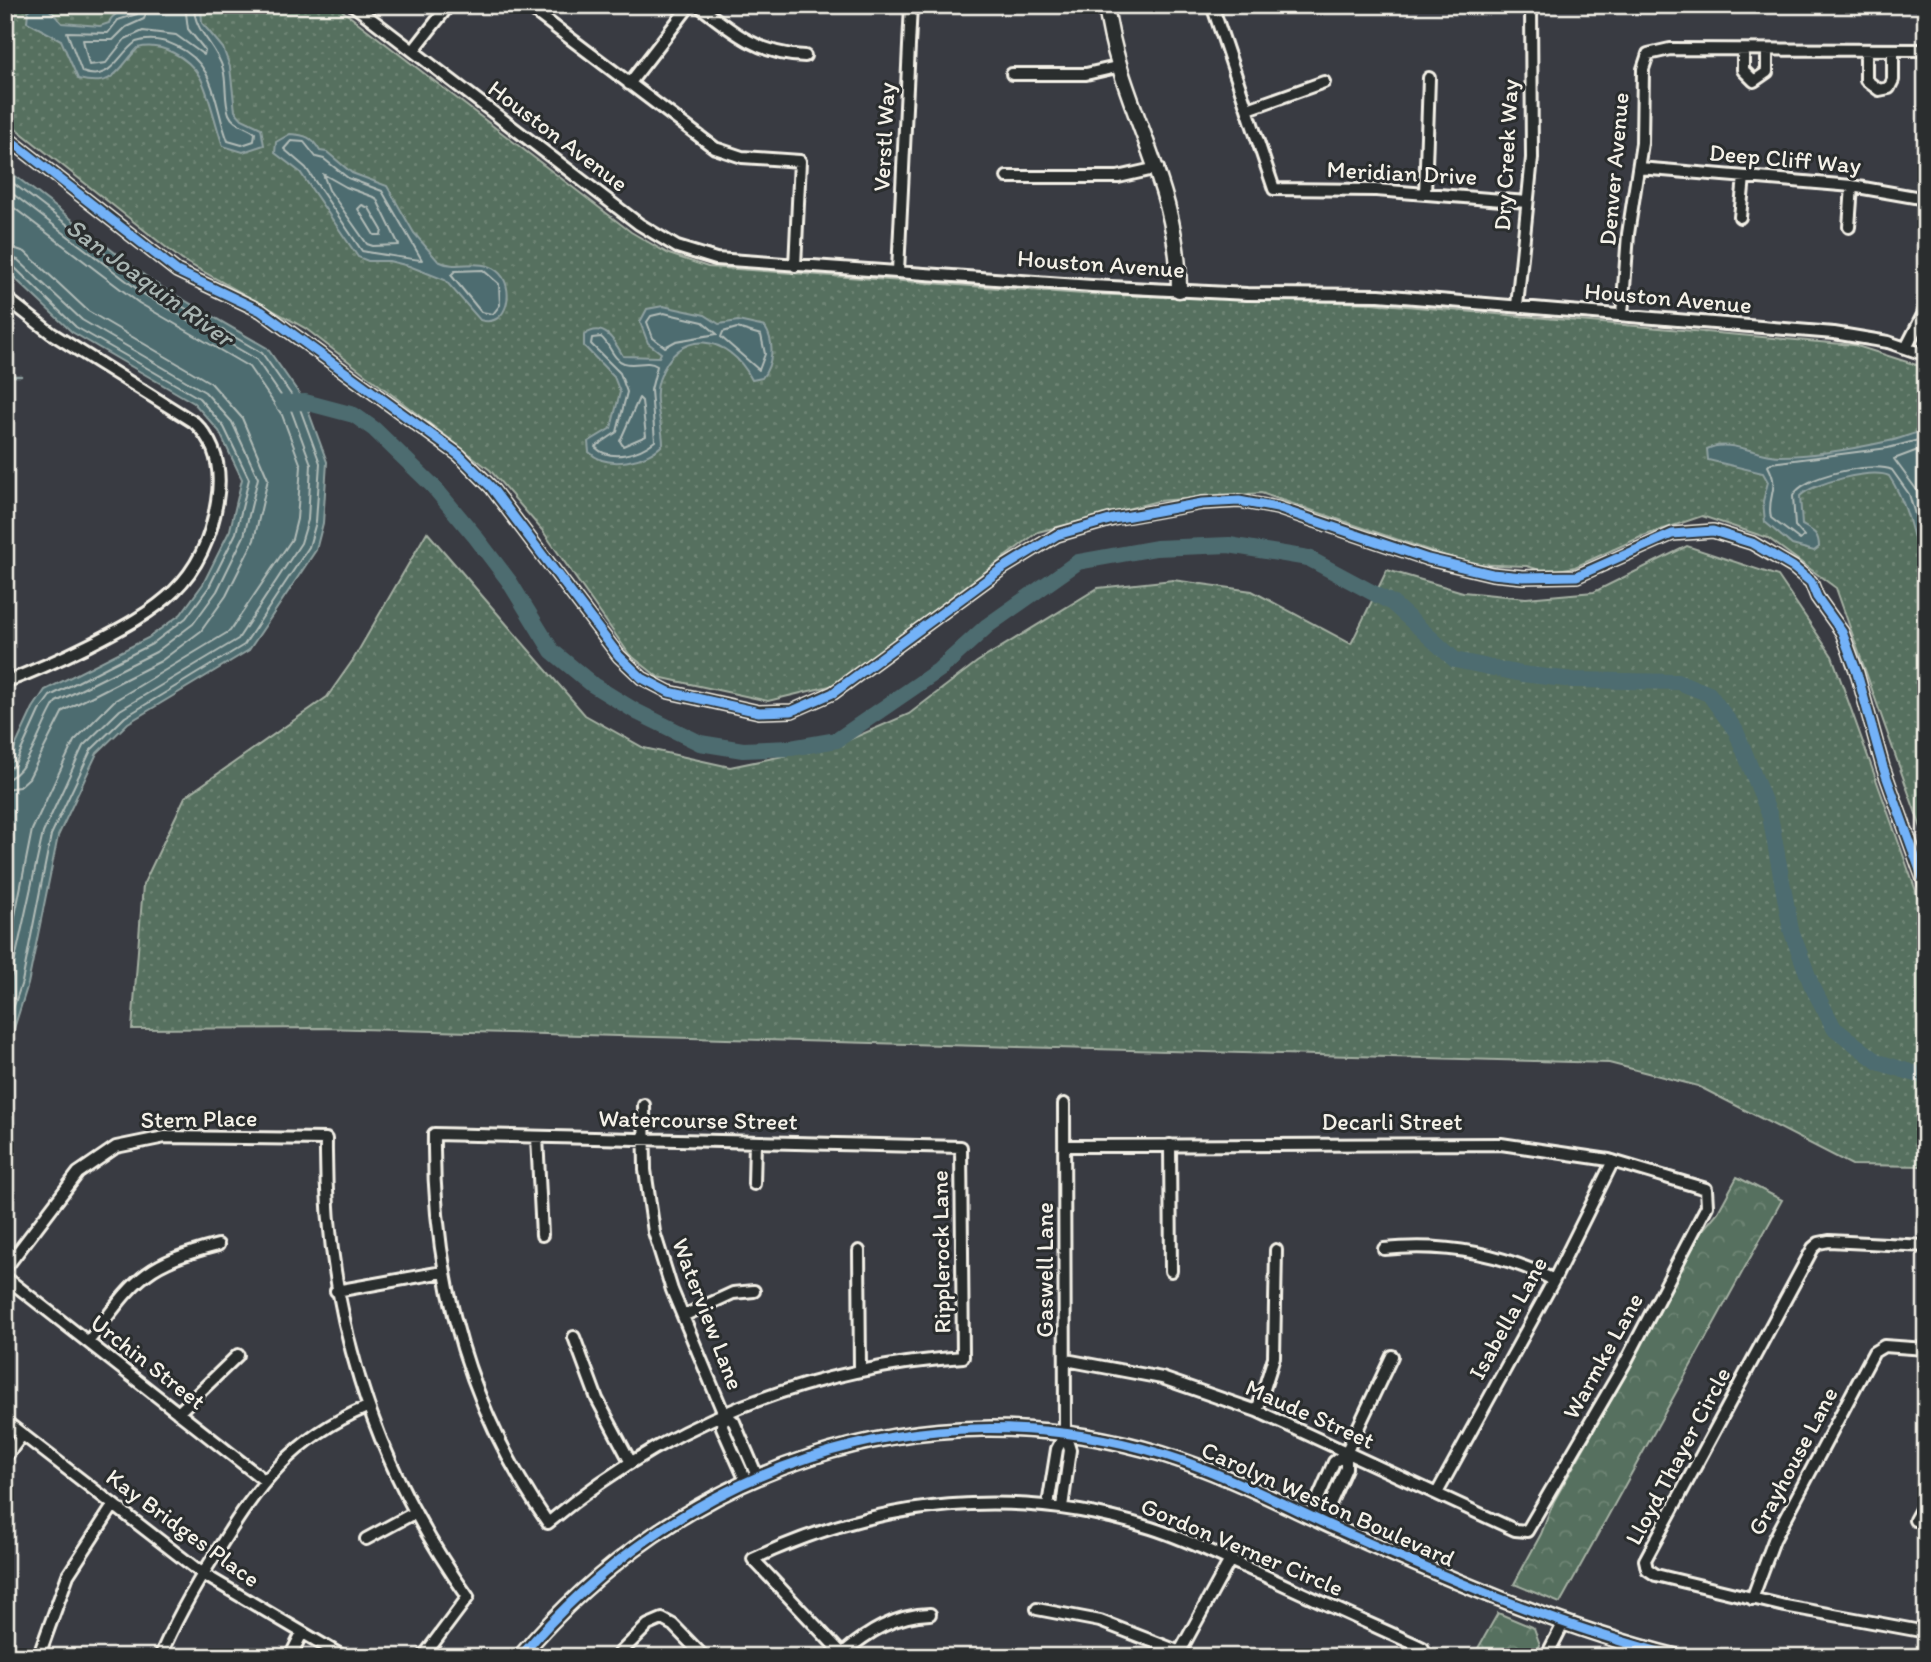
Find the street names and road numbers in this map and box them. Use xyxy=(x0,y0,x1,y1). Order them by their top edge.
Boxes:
street label: Houston Avenue xyxy=(483,73,634,198)
street label: Dry Creek Way xyxy=(1487,78,1524,232)
street label: Verstl Way xyxy=(866,82,901,192)
street label: Denver Avenue xyxy=(1592,91,1635,247)
street label: Deep Cliff Way xyxy=(1708,137,1863,180)
street label: Meridian Drive xyxy=(1326,154,1478,191)
street label: Houston Avenue xyxy=(1016,243,1186,284)
street label: Houston Avenue xyxy=(1583,276,1753,319)
street label: Stern Place xyxy=(140,1103,258,1134)
street label: Watercourse Street xyxy=(598,1103,798,1136)
street label: Decarli Street xyxy=(1321,1107,1463,1136)
street label: Ripplerock Lane xyxy=(925,1170,956,1334)
street label: Gaswell Lane xyxy=(1030,1202,1059,1338)
street label: Waterview Lane xyxy=(666,1234,751,1394)
street label: Isabella Lane xyxy=(1462,1251,1553,1384)
street label: Warmke Lane xyxy=(1556,1288,1649,1424)
street label: Urchin Street xyxy=(85,1308,212,1416)
street label: Lloyd Thayer Circle xyxy=(1618,1362,1737,1550)
street label: Maude Street xyxy=(1241,1372,1379,1455)
street label: Grayhouse Lane xyxy=(1741,1382,1844,1540)
street label: Carolyn Weston Boulevard xyxy=(1197,1434,1460,1573)
street label: Kay Bridges Place xyxy=(101,1462,266,1593)
street label: Gordon Verner Circle xyxy=(1137,1491,1348,1602)

